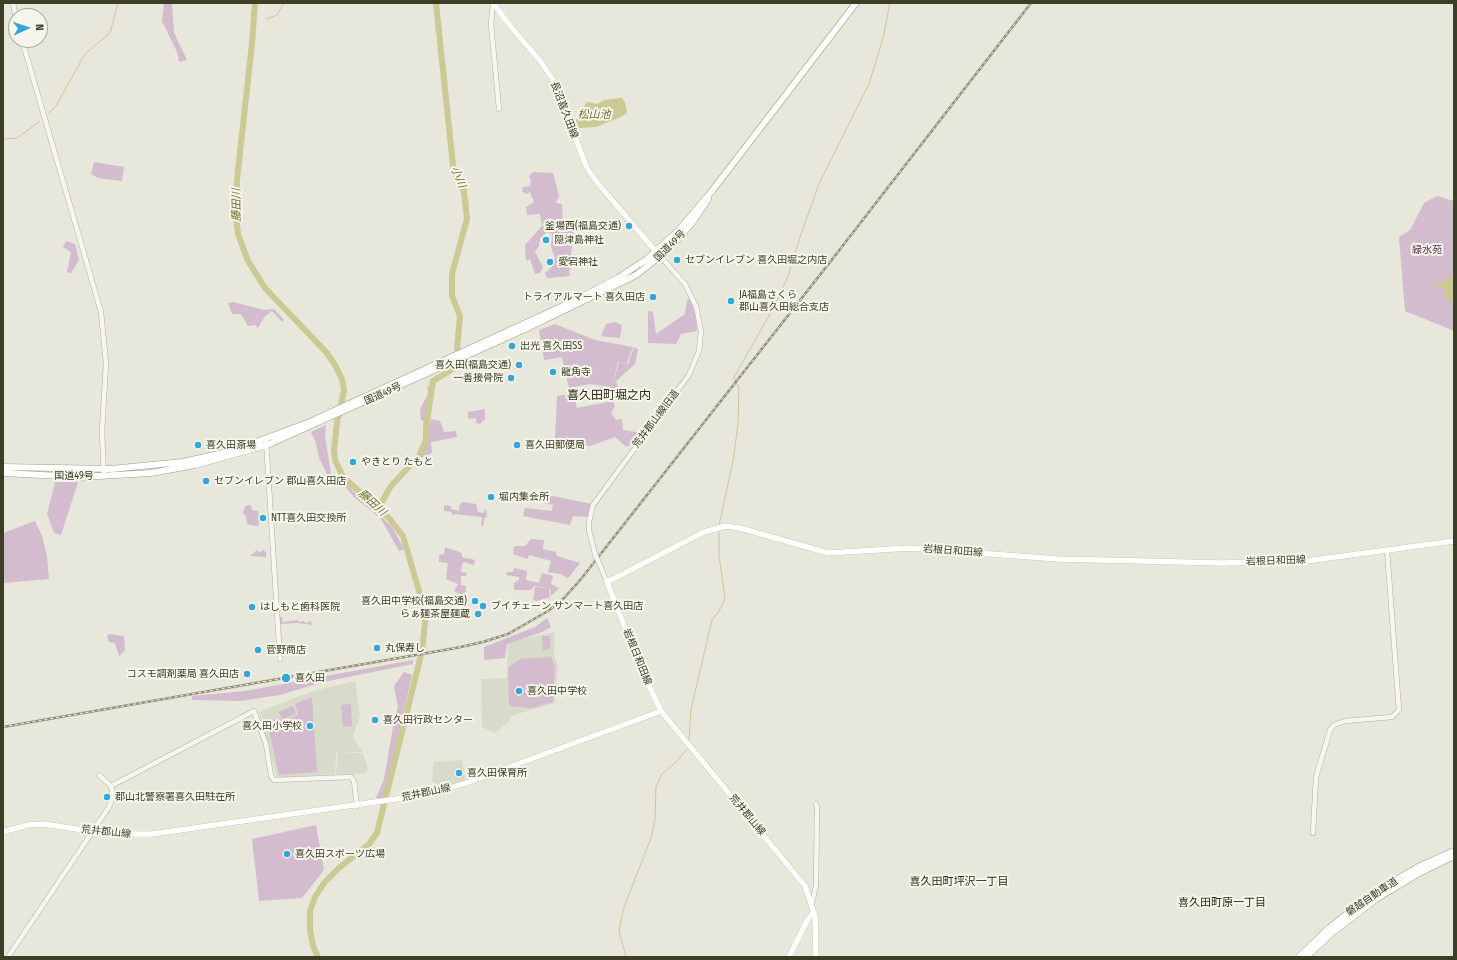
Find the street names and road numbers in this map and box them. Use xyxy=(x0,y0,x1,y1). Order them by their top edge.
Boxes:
street label: 長沼喜久田線 xyxy=(548,80,580,140)
street label: 国道49号 xyxy=(652,228,688,264)
street label: 国道49号 xyxy=(363,380,403,408)
street label: 荒井郡山線旧道 xyxy=(630,387,682,451)
street label: 国道49号 xyxy=(54,470,94,482)
street label: 岩根日和田線 xyxy=(923,543,983,559)
street label: 岩根日和田線 xyxy=(1246,554,1306,568)
street label: 岩根日和田線 xyxy=(620,627,654,687)
street label: 荒井郡山線 xyxy=(400,782,452,804)
street label: 荒井郡山線 xyxy=(726,792,768,838)
street label: 荒井郡山線 xyxy=(81,823,131,841)
street label: 磐越自動車道 xyxy=(1344,875,1400,919)

